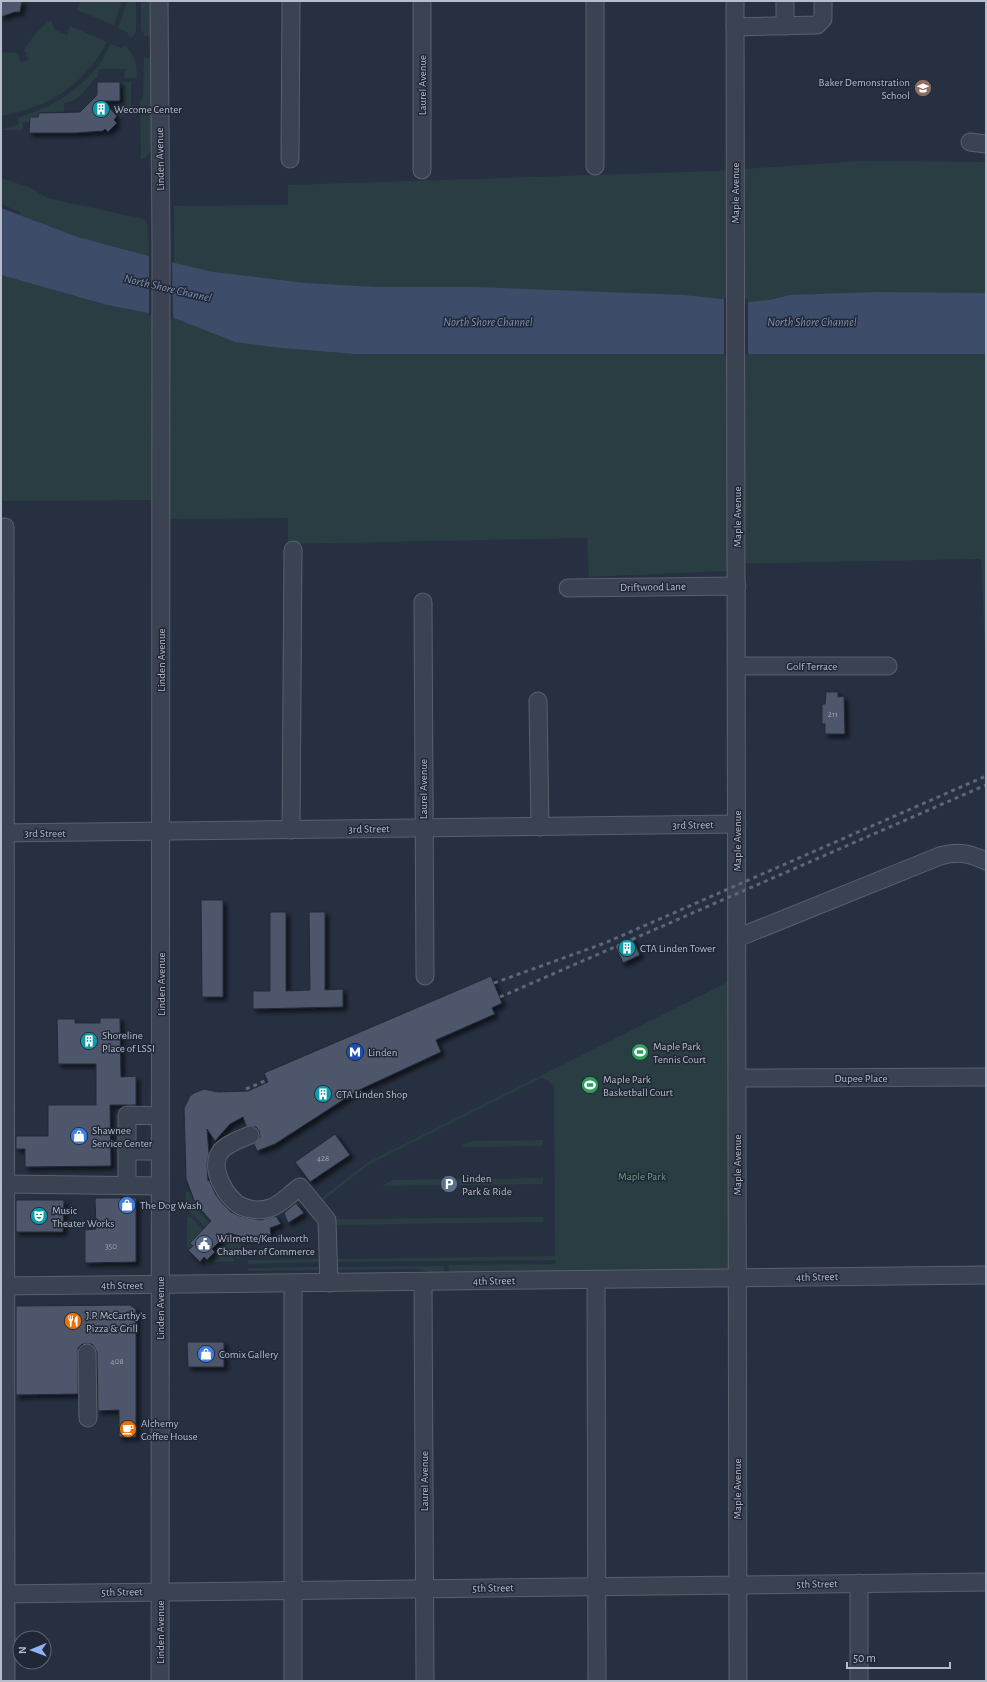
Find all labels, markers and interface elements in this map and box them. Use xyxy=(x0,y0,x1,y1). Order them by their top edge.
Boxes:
street label: Laurel Avenue xyxy=(417,55,428,115)
place label: Baker Demonstration School xyxy=(819,77,910,101)
school or university icon: Baker Demonstration School xyxy=(913,78,933,98)
building icon: Wecome Center xyxy=(91,99,111,119)
place label: Wecome Center xyxy=(114,104,182,115)
street label: Linden Avenue xyxy=(154,127,166,191)
street label: Maple Avenue xyxy=(730,163,741,223)
water label: North Shore Channel xyxy=(123,272,213,304)
water label: North Shore Channel xyxy=(443,316,533,328)
water label: North Shore Channel xyxy=(767,316,857,328)
street label: Maple Avenue xyxy=(732,487,743,547)
street label: Driftwood Lane xyxy=(620,581,686,593)
street label: Linden Avenue xyxy=(156,628,167,692)
street label: Golf Terrace xyxy=(787,661,837,672)
house number: 211 xyxy=(828,710,838,719)
street label: Laurel Avenue xyxy=(418,759,429,819)
street label: Maple Avenue xyxy=(732,811,743,871)
street label: 3rd Street xyxy=(672,819,714,831)
street label: 3rd Street xyxy=(348,823,390,835)
street label: 3rd Street xyxy=(24,828,66,839)
building icon: CTA Linden Tower xyxy=(617,938,637,958)
place label: CTA Linden Tower xyxy=(640,943,716,954)
street label: Linden Avenue xyxy=(156,952,167,1016)
place label: Shoreline Place of LSSI xyxy=(102,1030,155,1054)
building icon: Shoreline Place of LSSI xyxy=(79,1031,99,1051)
place label: Maple Park Tennis Court xyxy=(653,1041,706,1065)
metro station icon: Linden xyxy=(345,1042,365,1062)
sports icon: Maple Park Tennis Court xyxy=(630,1042,650,1062)
place label: Linden xyxy=(368,1047,397,1058)
street label: Dupee Place xyxy=(834,1073,888,1084)
place label: Maple Park Basketball Court xyxy=(603,1074,673,1098)
sports icon: Maple Park Basketball Court xyxy=(580,1075,600,1095)
building icon: CTA Linden Shop xyxy=(313,1084,333,1104)
place label: CTA Linden Shop xyxy=(336,1089,408,1100)
place label: Shawnee Service Center xyxy=(92,1125,153,1149)
shop icon: Shawnee Service Center xyxy=(69,1126,89,1146)
street label: Maple Avenue xyxy=(732,1135,743,1195)
house number: 428 xyxy=(317,1154,329,1163)
park label: Maple Park xyxy=(618,1171,666,1182)
place label: Linden Park & Ride xyxy=(462,1173,512,1197)
parking icon: Linden Park & Ride xyxy=(439,1174,459,1194)
shop icon: The Dog Wash xyxy=(117,1195,137,1215)
place label: The Dog Wash xyxy=(140,1200,202,1211)
place label: Music Theater Works xyxy=(52,1205,114,1229)
theatre icon: Music Theater Works xyxy=(29,1206,49,1226)
place label: Wilmette/Kenilworth Chamber of Commerce xyxy=(217,1233,315,1257)
public building icon: Wilmette/Kenilworth Chamber of Commerce xyxy=(194,1234,214,1254)
house number: 350 xyxy=(105,1242,117,1251)
street label: 4th Street xyxy=(796,1271,839,1283)
street label: 4th Street xyxy=(473,1275,516,1287)
street label: Linden Avenue xyxy=(155,1276,166,1340)
street label: 4th Street xyxy=(101,1280,144,1291)
place label: J.P. McCarthy's Pizza & Grill xyxy=(86,1310,146,1334)
restaurant icon: J.P. McCarthy's Pizza & Grill xyxy=(63,1311,83,1331)
shop icon: Comix Gallery xyxy=(196,1344,216,1364)
place label: Comix Gallery xyxy=(219,1349,279,1360)
house number: 408 xyxy=(110,1357,124,1366)
place label: Alchemy Coffee House xyxy=(141,1418,198,1442)
cafe icon: Alchemy Coffee House xyxy=(118,1419,138,1439)
street label: Laurel Avenue xyxy=(419,1451,430,1511)
street label: Maple Avenue xyxy=(732,1459,743,1519)
street label: 5th Street xyxy=(796,1578,838,1590)
street label: 5th Street xyxy=(472,1582,514,1594)
street label: 5th Street xyxy=(101,1586,143,1598)
street label: Linden Avenue xyxy=(155,1600,166,1664)
north arrow xyxy=(12,1630,52,1670)
scale bar xyxy=(847,1644,950,1670)
text: N xyxy=(17,1646,28,1654)
text: 50 m xyxy=(853,1652,876,1664)

